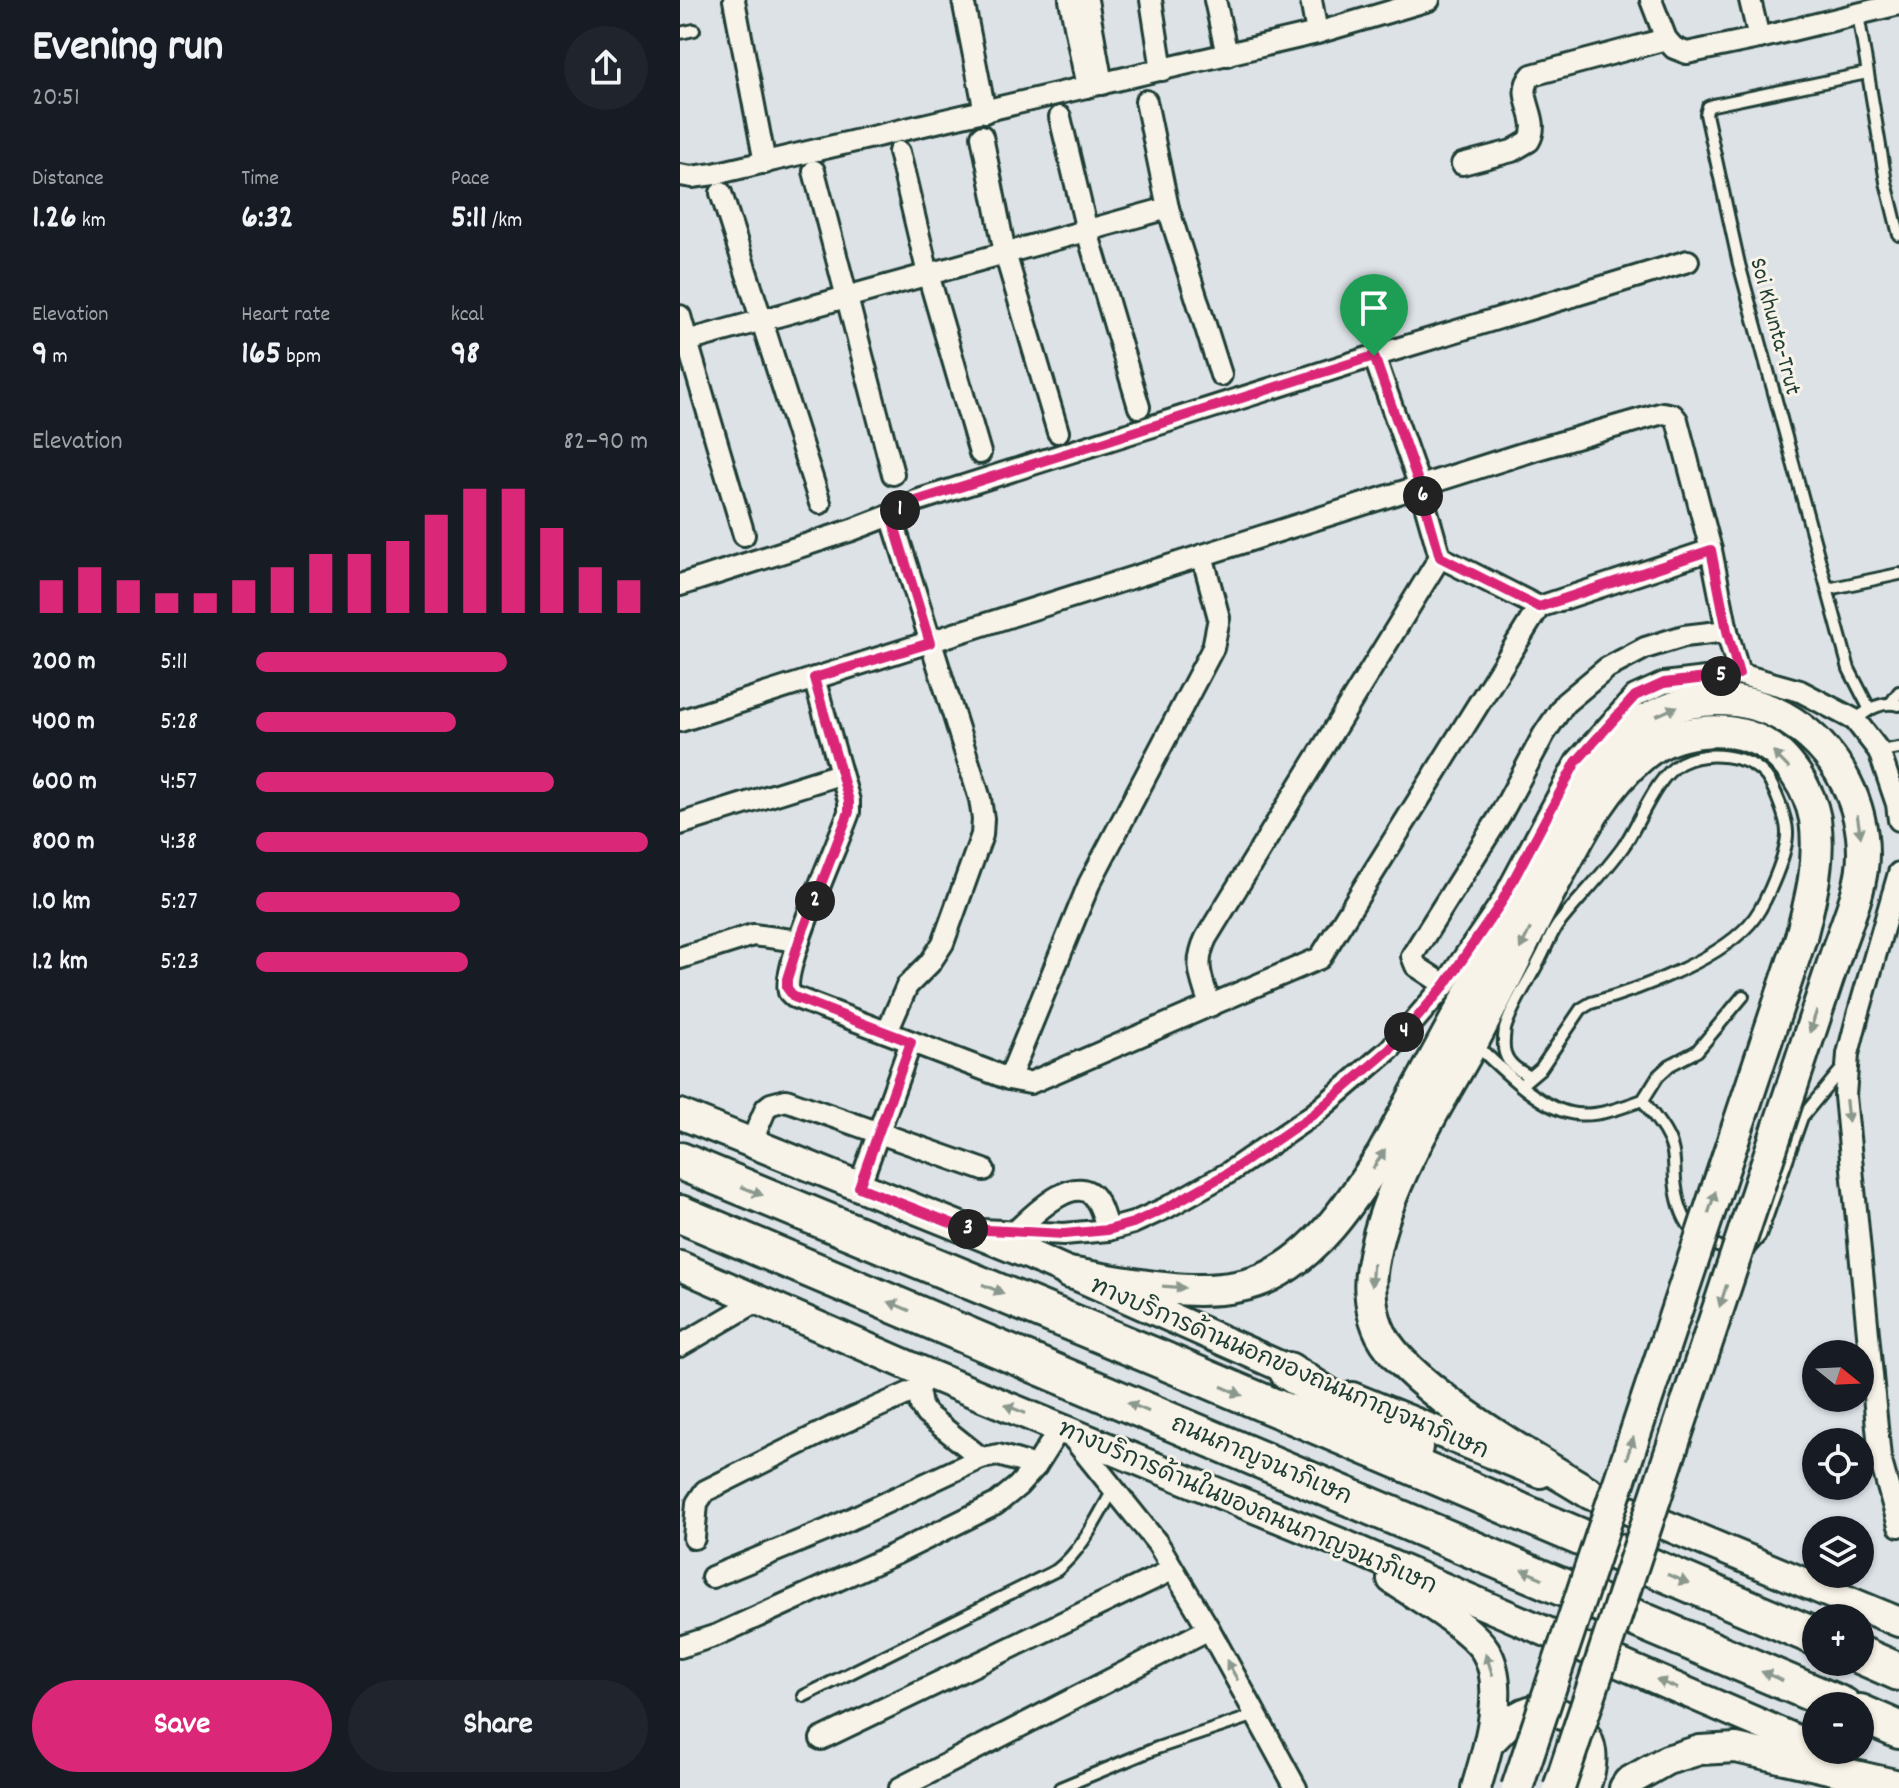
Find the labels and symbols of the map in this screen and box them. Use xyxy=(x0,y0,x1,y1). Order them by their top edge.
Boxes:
street label: Soi Khunta-Trut xyxy=(1739,254,1809,399)
pin xyxy=(1340,274,1408,356)
pin: 6 xyxy=(1403,476,1443,516)
pin: 1 xyxy=(880,490,920,530)
pin: 5 xyxy=(1701,656,1741,696)
one-way arrow xyxy=(1655,704,1678,717)
one-way arrow xyxy=(1773,751,1791,770)
one-way arrow xyxy=(1854,814,1866,839)
pin: 2 xyxy=(795,881,835,921)
one-way arrow xyxy=(1518,927,1532,950)
one-way arrow xyxy=(1806,1011,1819,1035)
pin: 4 xyxy=(1384,1012,1424,1052)
one-way arrow xyxy=(1840,1099,1853,1124)
one-way arrow xyxy=(1371,1148,1386,1169)
one-way arrow xyxy=(740,1184,764,1197)
one-way arrow xyxy=(1707,1190,1719,1214)
pin: 3 xyxy=(948,1209,988,1249)
one-way arrow xyxy=(1365,1263,1378,1288)
street label: ทางบริการด้านนอกของถนนกาญจนาภิเษก xyxy=(1086,1270,1494,1464)
one-way arrow xyxy=(1162,1281,1187,1294)
one-way arrow xyxy=(981,1283,1005,1296)
one-way arrow xyxy=(1716,1284,1728,1308)
one-way arrow xyxy=(887,1300,910,1313)
north arrow xyxy=(1802,1340,1874,1412)
one-way arrow xyxy=(1220,1384,1244,1397)
one-way arrow xyxy=(1126,1401,1150,1414)
one-way arrow xyxy=(1003,1402,1027,1415)
street label: ถนนกาญจนาภิเษก xyxy=(1167,1408,1357,1510)
street label: ทางบริการด้านในของถนนกาญจนาภิเษก xyxy=(1052,1411,1442,1604)
one-way arrow xyxy=(1624,1436,1637,1460)
one-way arrow xyxy=(1520,1567,1544,1580)
one-way arrow xyxy=(1666,1572,1690,1585)
one-way arrow xyxy=(1483,1652,1495,1676)
one-way arrow xyxy=(1225,1659,1238,1682)
one-way arrow xyxy=(1760,1669,1784,1682)
one-way arrow xyxy=(1655,1677,1679,1690)

